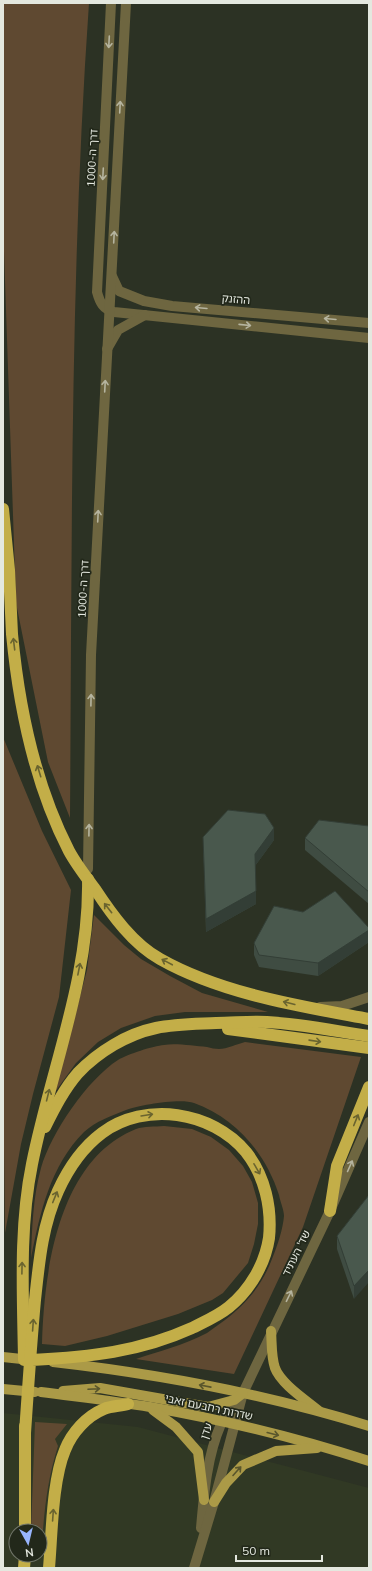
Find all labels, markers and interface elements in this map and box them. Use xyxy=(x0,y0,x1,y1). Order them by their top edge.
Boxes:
one-way arrow xyxy=(106,35,113,48)
one-way arrow xyxy=(117,101,124,114)
street label: דרך ה-1000 xyxy=(83,129,101,187)
one-way arrow xyxy=(99,167,107,180)
one-way arrow xyxy=(110,231,117,244)
street label: ההזנק xyxy=(221,291,251,307)
one-way arrow xyxy=(195,305,208,312)
one-way arrow xyxy=(324,316,337,323)
one-way arrow xyxy=(238,322,251,329)
one-way arrow xyxy=(101,380,108,393)
one-way arrow xyxy=(95,510,102,523)
street label: דרך ה-1000 xyxy=(74,560,92,618)
one-way arrow xyxy=(10,638,18,651)
one-way arrow xyxy=(87,694,95,707)
one-way arrow xyxy=(35,765,42,778)
one-way arrow xyxy=(85,824,93,837)
one-way arrow xyxy=(104,903,113,914)
one-way arrow xyxy=(161,958,173,966)
one-way arrow xyxy=(75,963,83,976)
one-way arrow xyxy=(283,999,296,1007)
one-way arrow xyxy=(308,1037,321,1045)
one-way arrow xyxy=(45,1089,52,1102)
one-way arrow xyxy=(141,1111,154,1119)
one-way arrow xyxy=(352,1114,360,1126)
one-way arrow xyxy=(346,1160,354,1172)
one-way arrow xyxy=(253,1163,261,1175)
one-way arrow xyxy=(52,1192,59,1204)
street label: שד' העתיד xyxy=(279,1228,313,1278)
one-way arrow xyxy=(18,1262,26,1275)
one-way arrow xyxy=(286,1290,293,1302)
one-way arrow xyxy=(30,1319,37,1332)
one-way arrow xyxy=(199,1381,212,1389)
one-way arrow xyxy=(87,1385,100,1392)
street label: שדרות רחבעם זאבי xyxy=(164,1391,254,1423)
street label: עדן xyxy=(197,1421,215,1441)
one-way arrow xyxy=(266,1431,279,1438)
one-way arrow xyxy=(232,1466,241,1476)
one-way arrow xyxy=(50,1509,57,1522)
north arrow xyxy=(8,1523,48,1563)
scale bar xyxy=(236,1537,322,1563)
text: 50 m xyxy=(242,1543,270,1558)
text: N xyxy=(24,1545,34,1560)

